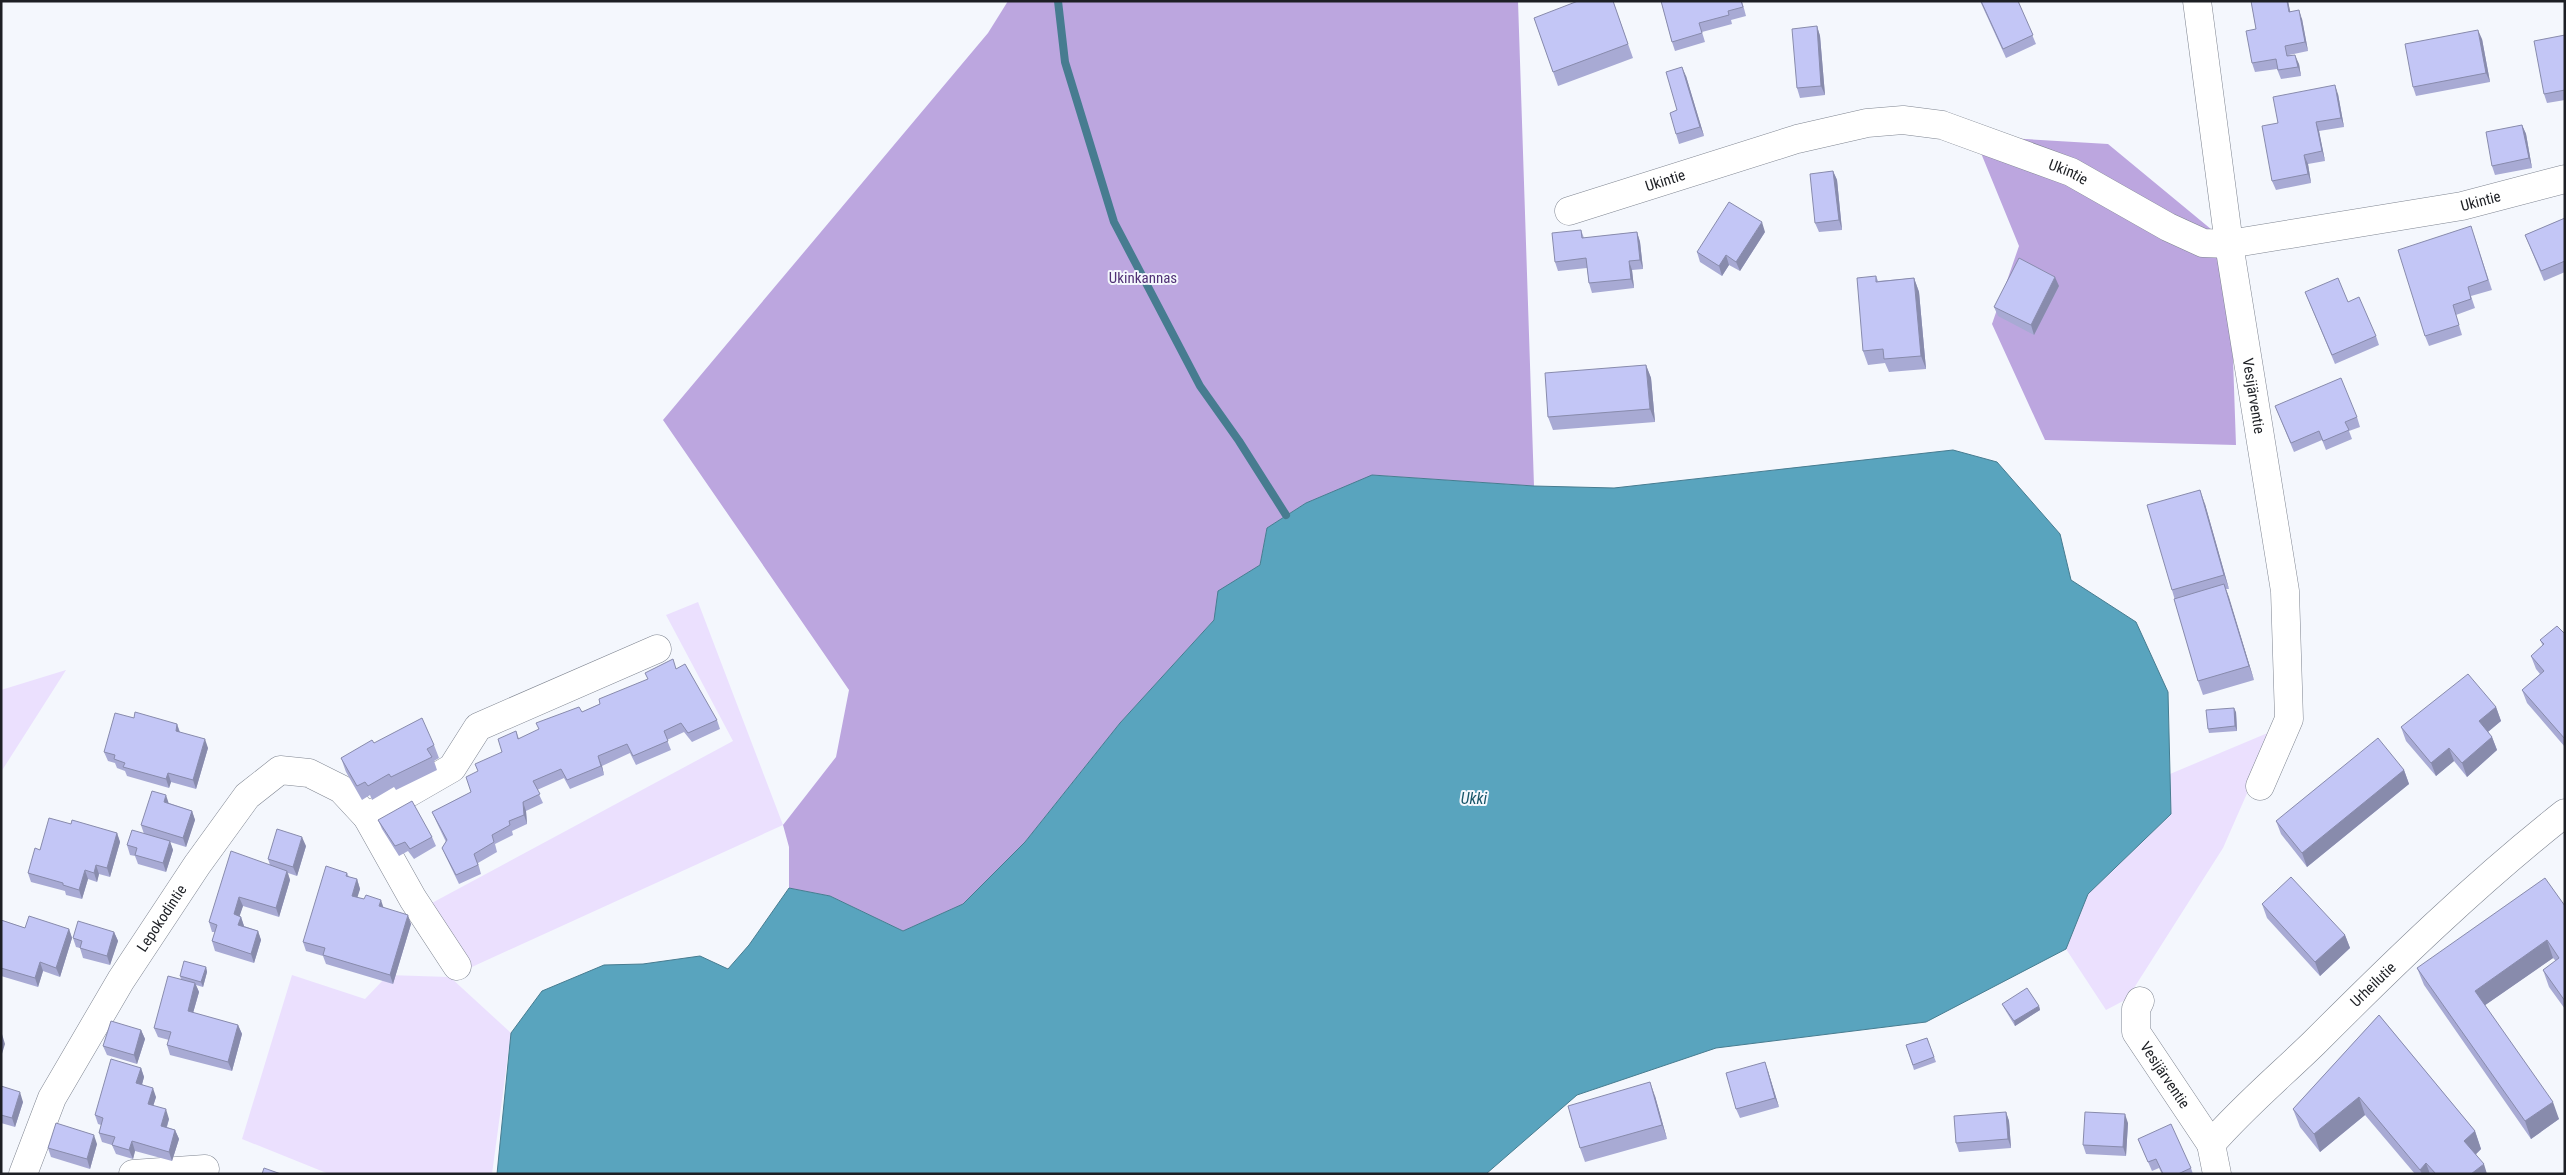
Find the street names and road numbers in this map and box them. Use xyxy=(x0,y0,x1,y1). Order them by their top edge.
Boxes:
street label: Ukintie xyxy=(2046,156,2091,189)
street label: Ukintie xyxy=(1643,166,1688,195)
street label: Ukintie xyxy=(2459,187,2503,215)
street label: Vesijärventie xyxy=(2239,357,2268,435)
street label: Lepokodintie xyxy=(133,881,190,955)
street label: Urheilutie xyxy=(2347,958,2400,1011)
street label: Vesijärventie xyxy=(2136,1039,2194,1112)

